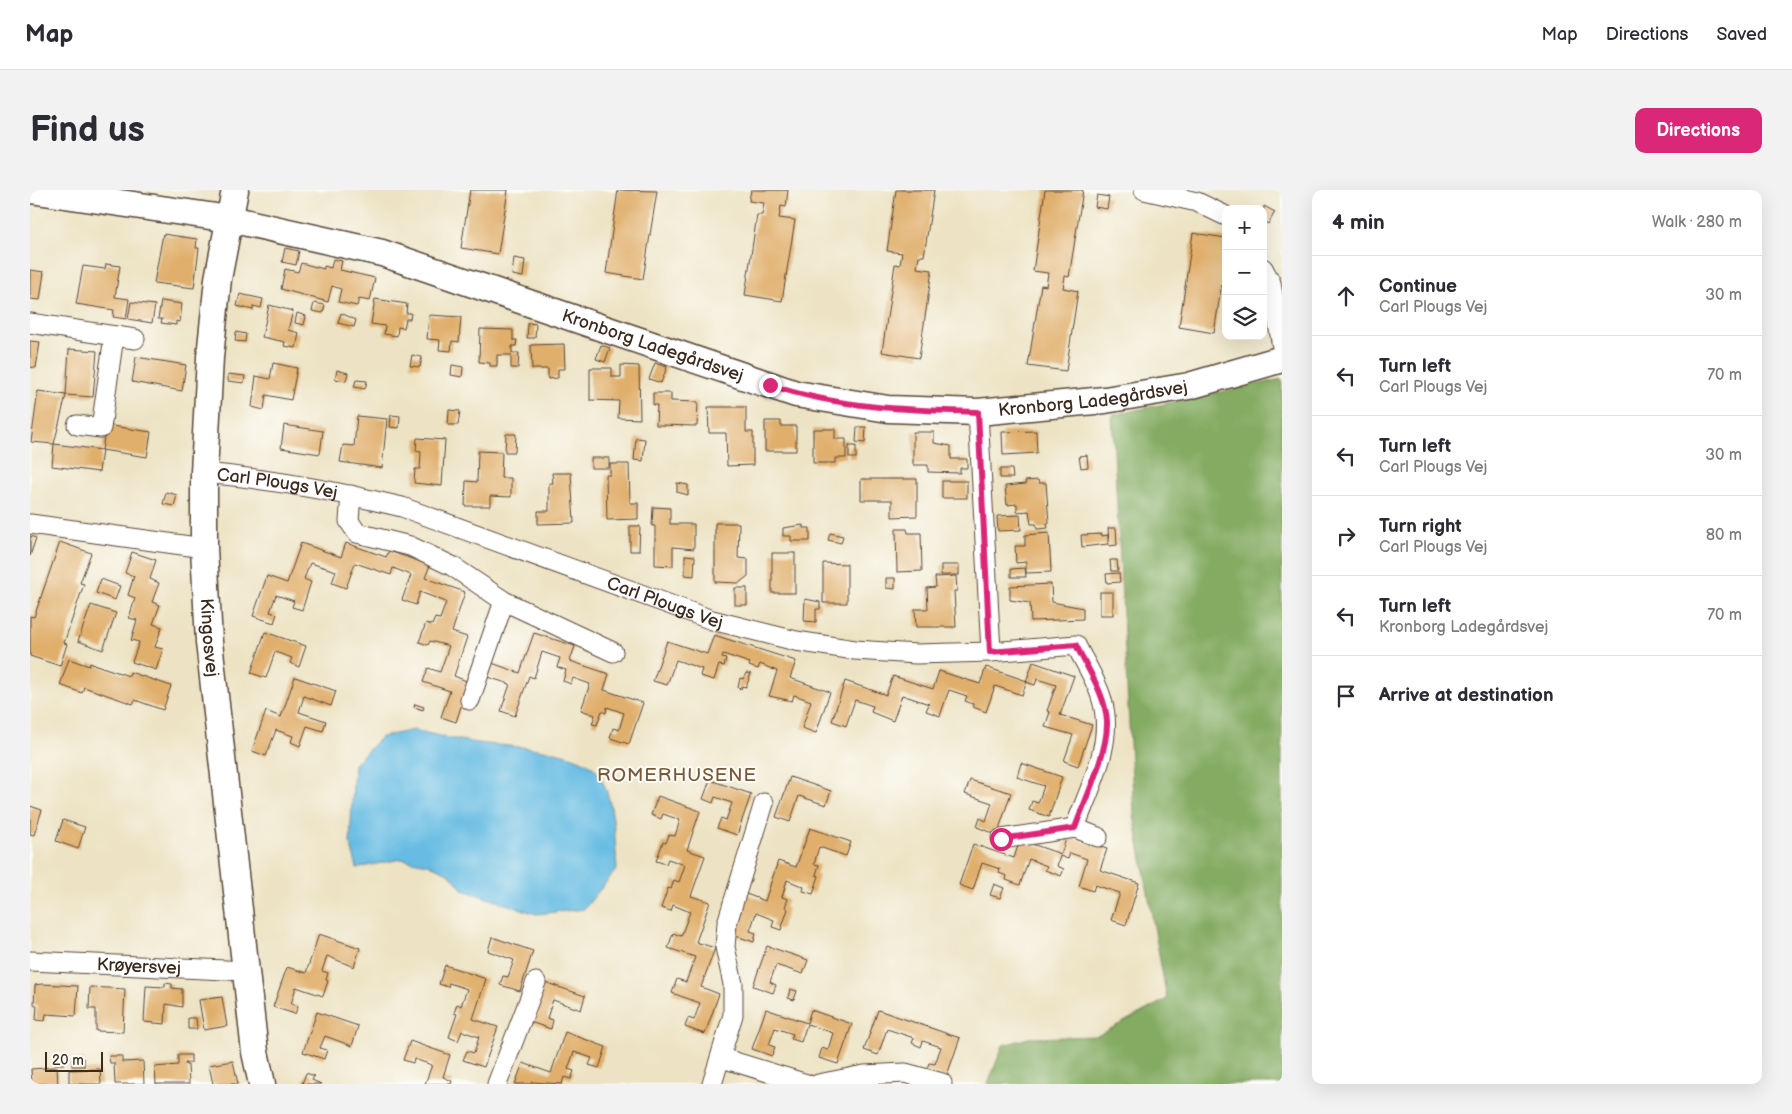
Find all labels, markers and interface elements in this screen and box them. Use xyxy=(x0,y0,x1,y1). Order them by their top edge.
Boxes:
text: Map xyxy=(25,20,73,49)
text: Map xyxy=(1542,24,1578,45)
text: Directions xyxy=(1606,24,1688,45)
text: Saved xyxy=(1716,24,1767,45)
button: Directions xyxy=(1635,108,1762,153)
text: Find us xyxy=(30,109,145,152)
map controls xyxy=(1222,205,1267,340)
button: + xyxy=(1222,205,1267,250)
text: 4 min xyxy=(1332,210,1385,235)
text: Walk · 280 m xyxy=(1652,213,1742,232)
button: − xyxy=(1222,250,1267,295)
text: Continue xyxy=(1379,275,1457,298)
icon: ahead xyxy=(1332,282,1360,310)
text: 30 m xyxy=(1705,286,1742,305)
button: layers xyxy=(1222,295,1267,340)
text: Carl Plougs Vej xyxy=(1379,298,1487,317)
street label: Kronborg Ladegårdsvej xyxy=(559,305,746,386)
text: Turn left xyxy=(1379,355,1451,378)
icon: left xyxy=(1332,362,1360,390)
text: 70 m xyxy=(1707,366,1742,385)
route end xyxy=(759,374,782,397)
street label: Kronborg Ladegårdsvej xyxy=(997,376,1189,421)
text: Carl Plougs Vej xyxy=(1379,378,1487,397)
text: Turn left xyxy=(1379,435,1451,458)
icon: left xyxy=(1332,442,1360,470)
text: 30 m xyxy=(1705,446,1742,465)
text: Carl Plougs Vej xyxy=(1379,458,1487,477)
street label: Carl Plougs Vej xyxy=(216,464,340,503)
text: Turn right xyxy=(1379,515,1462,538)
icon: right xyxy=(1332,522,1360,550)
text: 80 m xyxy=(1706,526,1742,545)
text: Carl Plougs Vej xyxy=(1379,538,1487,557)
street label: Carl Plougs Vej xyxy=(604,572,725,633)
text: Turn left xyxy=(1379,595,1451,618)
street label: Kingosvej xyxy=(196,598,223,678)
icon: left xyxy=(1332,602,1360,630)
text: 70 m xyxy=(1707,606,1742,625)
text: Kronborg Ladegårdsvej xyxy=(1379,618,1548,637)
icon: arrive xyxy=(1332,682,1360,710)
text: Arrive at destination xyxy=(1379,684,1554,707)
district label: ROMERHUSENE xyxy=(597,764,757,787)
route start xyxy=(990,828,1013,851)
street label: Krøyersvej xyxy=(96,954,181,978)
scale bar xyxy=(45,1049,102,1072)
text: 20 m xyxy=(52,1052,84,1069)

